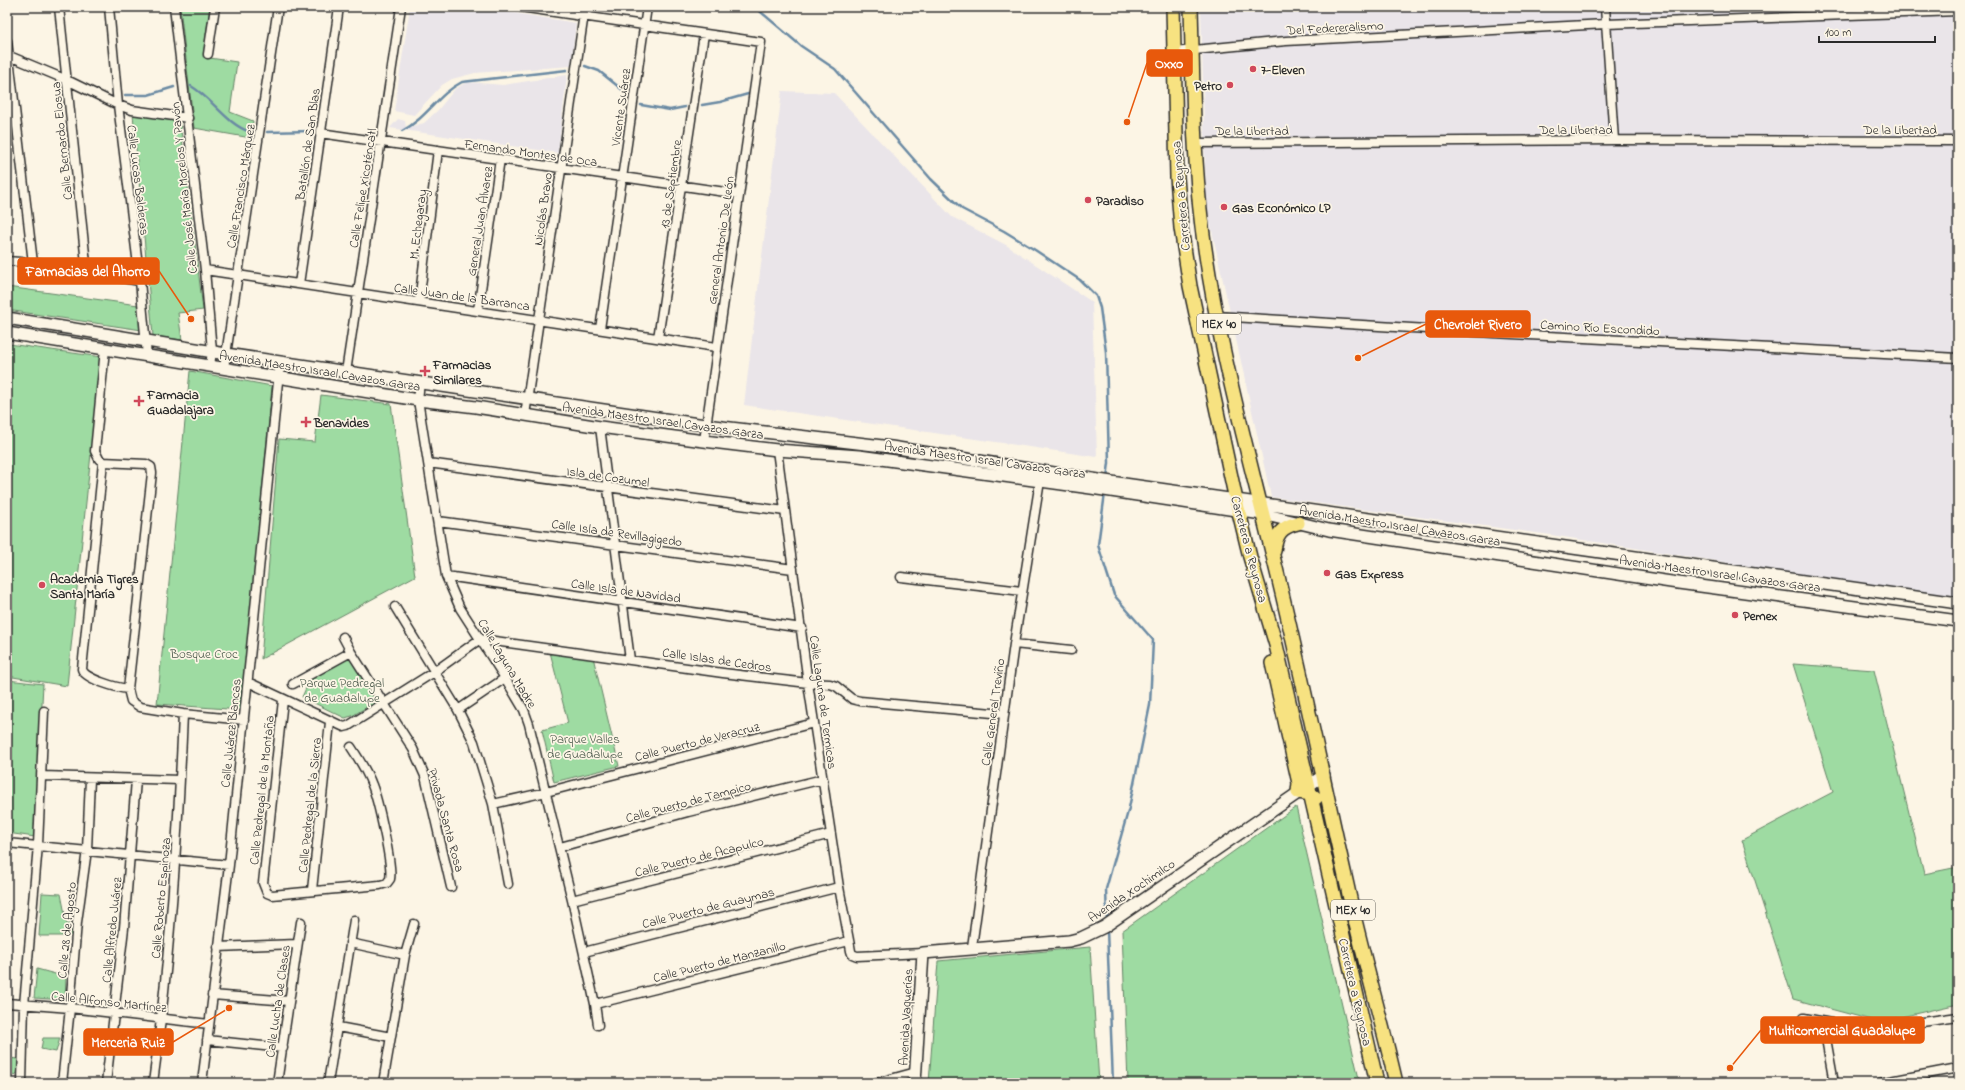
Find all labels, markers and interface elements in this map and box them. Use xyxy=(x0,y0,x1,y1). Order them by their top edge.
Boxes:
street label: Del Federeralismo xyxy=(1285,16,1384,41)
scale bar xyxy=(1819,18,1935,44)
text: 100 m xyxy=(1825,24,1852,42)
callout: Oxxo xyxy=(1147,50,1192,76)
text: Oxxo xyxy=(1155,54,1183,75)
place label: 7-Eleven xyxy=(1261,61,1305,80)
marker: 7-Eleven xyxy=(1248,64,1258,74)
street label: Vicente Suárez xyxy=(606,67,636,148)
place label: Petro xyxy=(1194,77,1222,96)
marker: Petro xyxy=(1225,80,1235,90)
street label: Calle Bernardo Elosua xyxy=(47,81,78,201)
street label: Batallón de San Blas xyxy=(291,86,326,203)
street label: Calle José María Morelos Y Pavón xyxy=(166,101,203,275)
street label: De la Libertad xyxy=(1538,121,1614,140)
street label: De la Libertad xyxy=(1862,121,1938,140)
street label: Calle Francisco Márquez xyxy=(222,122,261,250)
street label: De la Libertad xyxy=(1214,122,1290,141)
street label: Calle Lucas Balderas xyxy=(121,124,154,237)
street label: Calle Felipe Xicoténcatl xyxy=(345,127,382,249)
street label: Fernando Montes de Oca xyxy=(462,135,599,172)
street label: 13 de Septiembre xyxy=(656,138,687,230)
street label: Carretera a Reynosa xyxy=(1167,140,1197,251)
street label: General Juan Álvarez xyxy=(462,165,499,277)
street label: Nicolás Bravo xyxy=(529,171,558,247)
street label: General Antonio De León xyxy=(703,175,740,306)
street label: M. Echegaray xyxy=(405,188,433,260)
place label: Paradiso xyxy=(1096,192,1144,211)
marker: Paradiso xyxy=(1083,195,1093,205)
place label: Gas Económico LP xyxy=(1232,199,1331,218)
marker: Gas Económico LP xyxy=(1219,202,1229,212)
callout: Farmacias del Ahorro xyxy=(18,258,159,284)
text: Farmacias del Ahorro xyxy=(25,262,150,283)
street label: Calle Juan de la Barranca xyxy=(393,279,531,316)
callout: Chevrolet Rivero xyxy=(1426,311,1530,337)
road number: MEX 40 xyxy=(1197,314,1241,334)
text: Chevrolet Rivero xyxy=(1434,315,1522,336)
street label: Camino Río Escondido xyxy=(1540,316,1660,341)
street label: Avenida Maestro Israel Cavazos Garza xyxy=(218,346,422,397)
place label: Farmacias Similares xyxy=(432,356,492,390)
marker: Farmacias Similares xyxy=(420,366,430,376)
place label: Farmacia Guadalajara xyxy=(146,386,214,420)
marker: Farmacia Guadalajara xyxy=(134,396,144,406)
street label: Avenida Maestro Israel Cavazos Garza xyxy=(561,398,765,445)
place label: Benavides xyxy=(313,414,369,433)
marker: Benavides xyxy=(301,417,311,427)
street label: Avenida Maestro Israel Cavazos Garza xyxy=(883,437,1087,484)
street label: Isla de Cozumel xyxy=(565,462,650,493)
street label: Carretera a Reynosa xyxy=(1224,494,1272,605)
street label: Avenida Maestro Israel Cavazos Garza xyxy=(1298,501,1502,552)
street label: Calle Isla de Revillagigedo xyxy=(550,515,684,553)
street label: Avenida Maestro Israel Cavazos Garza xyxy=(1618,551,1822,598)
place label: Gas Express xyxy=(1335,565,1404,584)
marker: Gas Express xyxy=(1322,568,1332,578)
place label: Academia Tigres Santa María xyxy=(50,570,139,604)
street label: Calle Isla de Navidad xyxy=(570,574,683,609)
marker: Academia Tigres Santa María xyxy=(37,580,47,590)
place label: Pemex xyxy=(1743,607,1777,626)
marker: Pemex xyxy=(1730,610,1740,620)
street label: Calle Laguna Madre xyxy=(472,615,541,713)
street label: Calle Laguna de Termicas xyxy=(803,634,841,771)
street label: Calle Islas de Cedros xyxy=(661,643,773,678)
park label: Bosque Croc xyxy=(169,645,238,664)
street label: Calle General Treviño xyxy=(977,657,1010,767)
park label: Parque Pedregal de Guadalupe xyxy=(300,674,384,708)
street label: Calle Juárez Blancas xyxy=(216,677,247,789)
street label: Calle Pedregal de la Montaña xyxy=(245,714,281,866)
street label: Calle Puerto de Veracruz xyxy=(633,718,762,767)
park label: Parque Valles de Guadalupe xyxy=(547,730,623,764)
street label: Calle Pedregal de la Sierra xyxy=(294,737,328,874)
street label: Privada Santa Rosa xyxy=(423,766,469,874)
street label: Calle Puerto de Tampico xyxy=(624,777,753,828)
street label: Calle Puerto de Acapulco xyxy=(633,832,766,883)
street label: Calle Roberto Espinoza xyxy=(147,837,176,960)
street label: Avenida Xochimilco xyxy=(1085,855,1179,927)
street label: Calle Alfredo Juárez xyxy=(97,876,128,984)
street label: Calle 28 de Agosto xyxy=(53,881,83,979)
street label: Calle Puerto de Guaymas xyxy=(640,883,777,935)
road number: MEX 40 xyxy=(1331,900,1375,920)
street label: Calle Puerto de Manzanillo xyxy=(651,937,788,988)
street label: Carretera a Reynosa xyxy=(1332,937,1376,1048)
street label: Calle Lucha de Clases xyxy=(261,943,296,1059)
street label: Avenida Vaquerías xyxy=(894,968,919,1066)
street label: Calle Alfonso Martínez xyxy=(50,987,168,1018)
callout: Multicomercial Guadalupe xyxy=(1761,1017,1924,1043)
text: Multicomercial Guadalupe xyxy=(1768,1021,1916,1042)
callout: Merceria Ruiz xyxy=(84,1029,173,1055)
text: Merceria Ruiz xyxy=(91,1033,166,1054)

